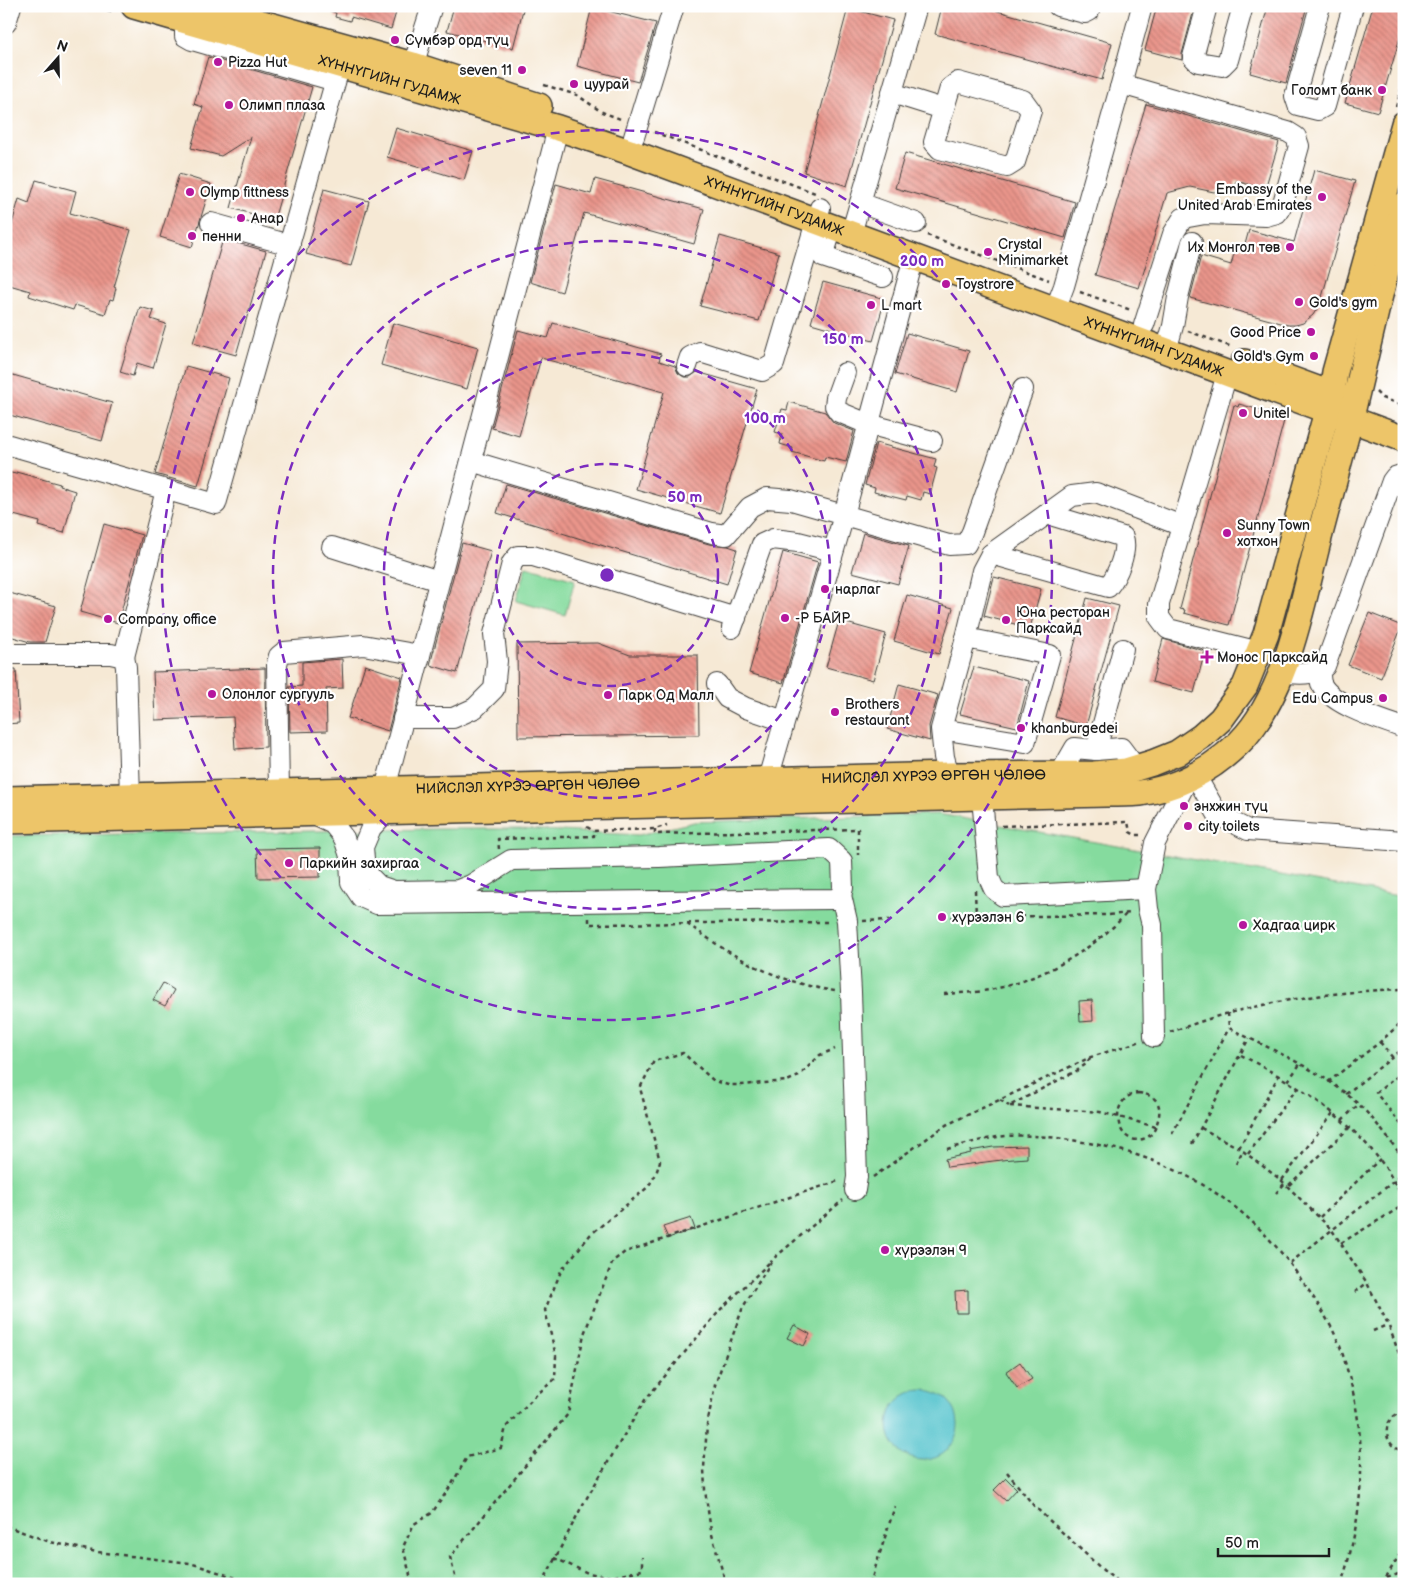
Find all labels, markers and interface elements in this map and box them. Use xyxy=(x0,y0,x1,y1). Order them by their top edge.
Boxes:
north arrow xyxy=(32,32,82,82)
place label: Сүмбэр орд түц xyxy=(405,32,509,49)
marker: Сүмбэр орд түц xyxy=(389,34,401,46)
text: N xyxy=(54,36,70,56)
street label: ХҮННҮГИЙН ГУДАМЖ xyxy=(316,51,463,108)
place label: Pizza Hut xyxy=(228,54,288,71)
marker: Pizza Hut xyxy=(212,56,224,68)
place label: seven 11 xyxy=(459,62,512,79)
marker: seven 11 xyxy=(516,64,528,76)
place label: цуурай xyxy=(584,76,629,93)
marker: цуурай xyxy=(568,78,580,90)
place label: Голомт банк xyxy=(1291,82,1373,99)
marker: Голомт банк xyxy=(1376,84,1388,96)
place label: Олимп плаза xyxy=(239,97,326,114)
marker: Олимп плаза xyxy=(223,99,235,111)
street label: ХҮННҮГИЙН ГУДАМЖ xyxy=(702,172,847,239)
place label: Embassy of the United Arab Emirates xyxy=(1178,181,1312,214)
place label: Olymp fittness xyxy=(200,184,289,201)
marker: Olymp fittness xyxy=(184,186,196,198)
marker: Embassy of the United Arab Emirates xyxy=(1316,191,1328,203)
place label: Анар xyxy=(250,210,284,227)
marker: Анар xyxy=(235,212,247,224)
place label: пенни xyxy=(202,228,242,245)
marker: пенни xyxy=(186,230,198,242)
place label: Crystal Minimarket xyxy=(998,236,1069,269)
place label: Их Монгол төв xyxy=(1187,239,1281,256)
marker: Их Монгол төв xyxy=(1284,241,1296,253)
marker: Crystal Minimarket xyxy=(982,246,994,258)
text: 200 m xyxy=(900,252,944,271)
place label: Toystrore xyxy=(956,276,1014,293)
marker: Toystrore xyxy=(940,278,952,290)
place label: Gold's gym xyxy=(1309,294,1377,311)
marker: Gold's gym xyxy=(1293,296,1305,308)
place label: L mart xyxy=(881,297,923,314)
marker: L mart xyxy=(865,299,877,311)
street label: ХҮННҮГИЙН ГУДАМЖ xyxy=(1082,313,1227,380)
place label: Good Price xyxy=(1230,324,1301,341)
marker: Good Price xyxy=(1305,326,1317,338)
text: 150 m xyxy=(822,330,864,349)
place label: Gold's Gym xyxy=(1233,348,1304,365)
marker: Gold's Gym xyxy=(1308,350,1320,362)
place label: Unitel xyxy=(1253,405,1290,422)
marker: Unitel xyxy=(1237,407,1249,419)
text: 100 m xyxy=(744,409,786,428)
text: 50 m xyxy=(668,488,703,507)
place label: Sunny Town хотхон xyxy=(1237,517,1310,550)
marker: Sunny Town хотхон xyxy=(1221,527,1233,539)
centre of rings xyxy=(598,566,616,584)
place label: нарлаг xyxy=(835,581,881,598)
marker: нарлаг xyxy=(819,583,831,595)
place label: Юна ресторан Парксайд xyxy=(1016,604,1110,637)
place label: -Р БАЙР xyxy=(795,610,850,627)
place label: Company, office xyxy=(118,611,217,628)
marker: -Р БАЙР xyxy=(779,612,791,624)
marker: Company, office xyxy=(102,613,114,625)
marker: Юна ресторан Парксайд xyxy=(1000,614,1012,626)
place label: Монос Парксайд xyxy=(1217,649,1328,666)
marker: Монос Парксайд xyxy=(1201,651,1213,663)
place label: Олонлог сургууль xyxy=(222,686,334,703)
place label: Парк Од Малл xyxy=(618,687,714,704)
marker: Олонлог сургууль xyxy=(206,688,218,700)
marker: Парк Од Малл xyxy=(602,689,614,701)
place label: Edu Campus xyxy=(1292,690,1373,707)
marker: Edu Campus xyxy=(1377,692,1389,704)
place label: Brothers restaurant xyxy=(845,696,910,729)
marker: Brothers restaurant xyxy=(829,706,841,718)
place label: khanburgedei xyxy=(1031,720,1118,737)
marker: khanburgedei xyxy=(1015,722,1027,734)
street label: НИЙСЛЭЛ ХҮРЭЭ ӨРГӨН ЧӨЛӨӨ xyxy=(821,766,1046,787)
street label: НИЙСЛЭЛ ХҮРЭЭ ӨРГӨН ЧӨЛӨӨ xyxy=(415,774,640,797)
place label: энхжин түц xyxy=(1194,798,1268,815)
marker: энхжин түц xyxy=(1178,800,1190,812)
place label: city toilets xyxy=(1198,818,1260,835)
marker: city toilets xyxy=(1182,820,1194,832)
place label: Паркийн захиргаа xyxy=(299,855,420,872)
marker: Паркийн захиргаа xyxy=(283,857,295,869)
place label: хүрээлэн 6 xyxy=(952,909,1025,926)
marker: хүрээлэн 6 xyxy=(936,911,948,923)
place label: Хадгаа цирк xyxy=(1253,917,1336,934)
marker: Хадгаа цирк xyxy=(1237,919,1249,931)
place label: хүрээлэн 9 xyxy=(895,1242,967,1259)
marker: хүрээлэн 9 xyxy=(879,1244,891,1256)
scale bar xyxy=(1218,1525,1329,1557)
text: 50 m xyxy=(1225,1534,1259,1553)

